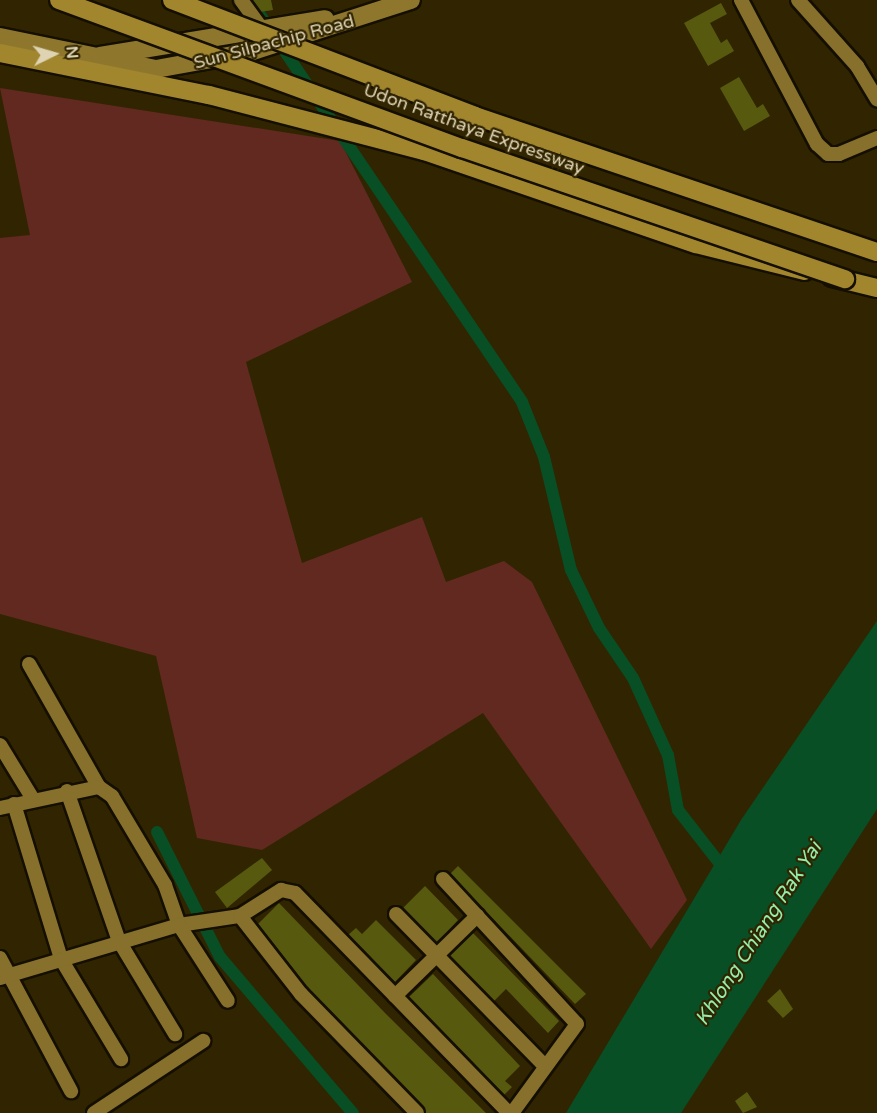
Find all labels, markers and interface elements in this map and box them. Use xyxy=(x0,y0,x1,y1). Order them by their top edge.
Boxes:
street label: Sun Silpachip Road xyxy=(191,10,357,74)
north arrow xyxy=(24,24,84,84)
text: N xyxy=(61,45,82,60)
street label: Udon Ratthaya Expressway xyxy=(361,79,587,179)
water label: Khlong Chiang Rak Yai xyxy=(691,838,827,1030)

